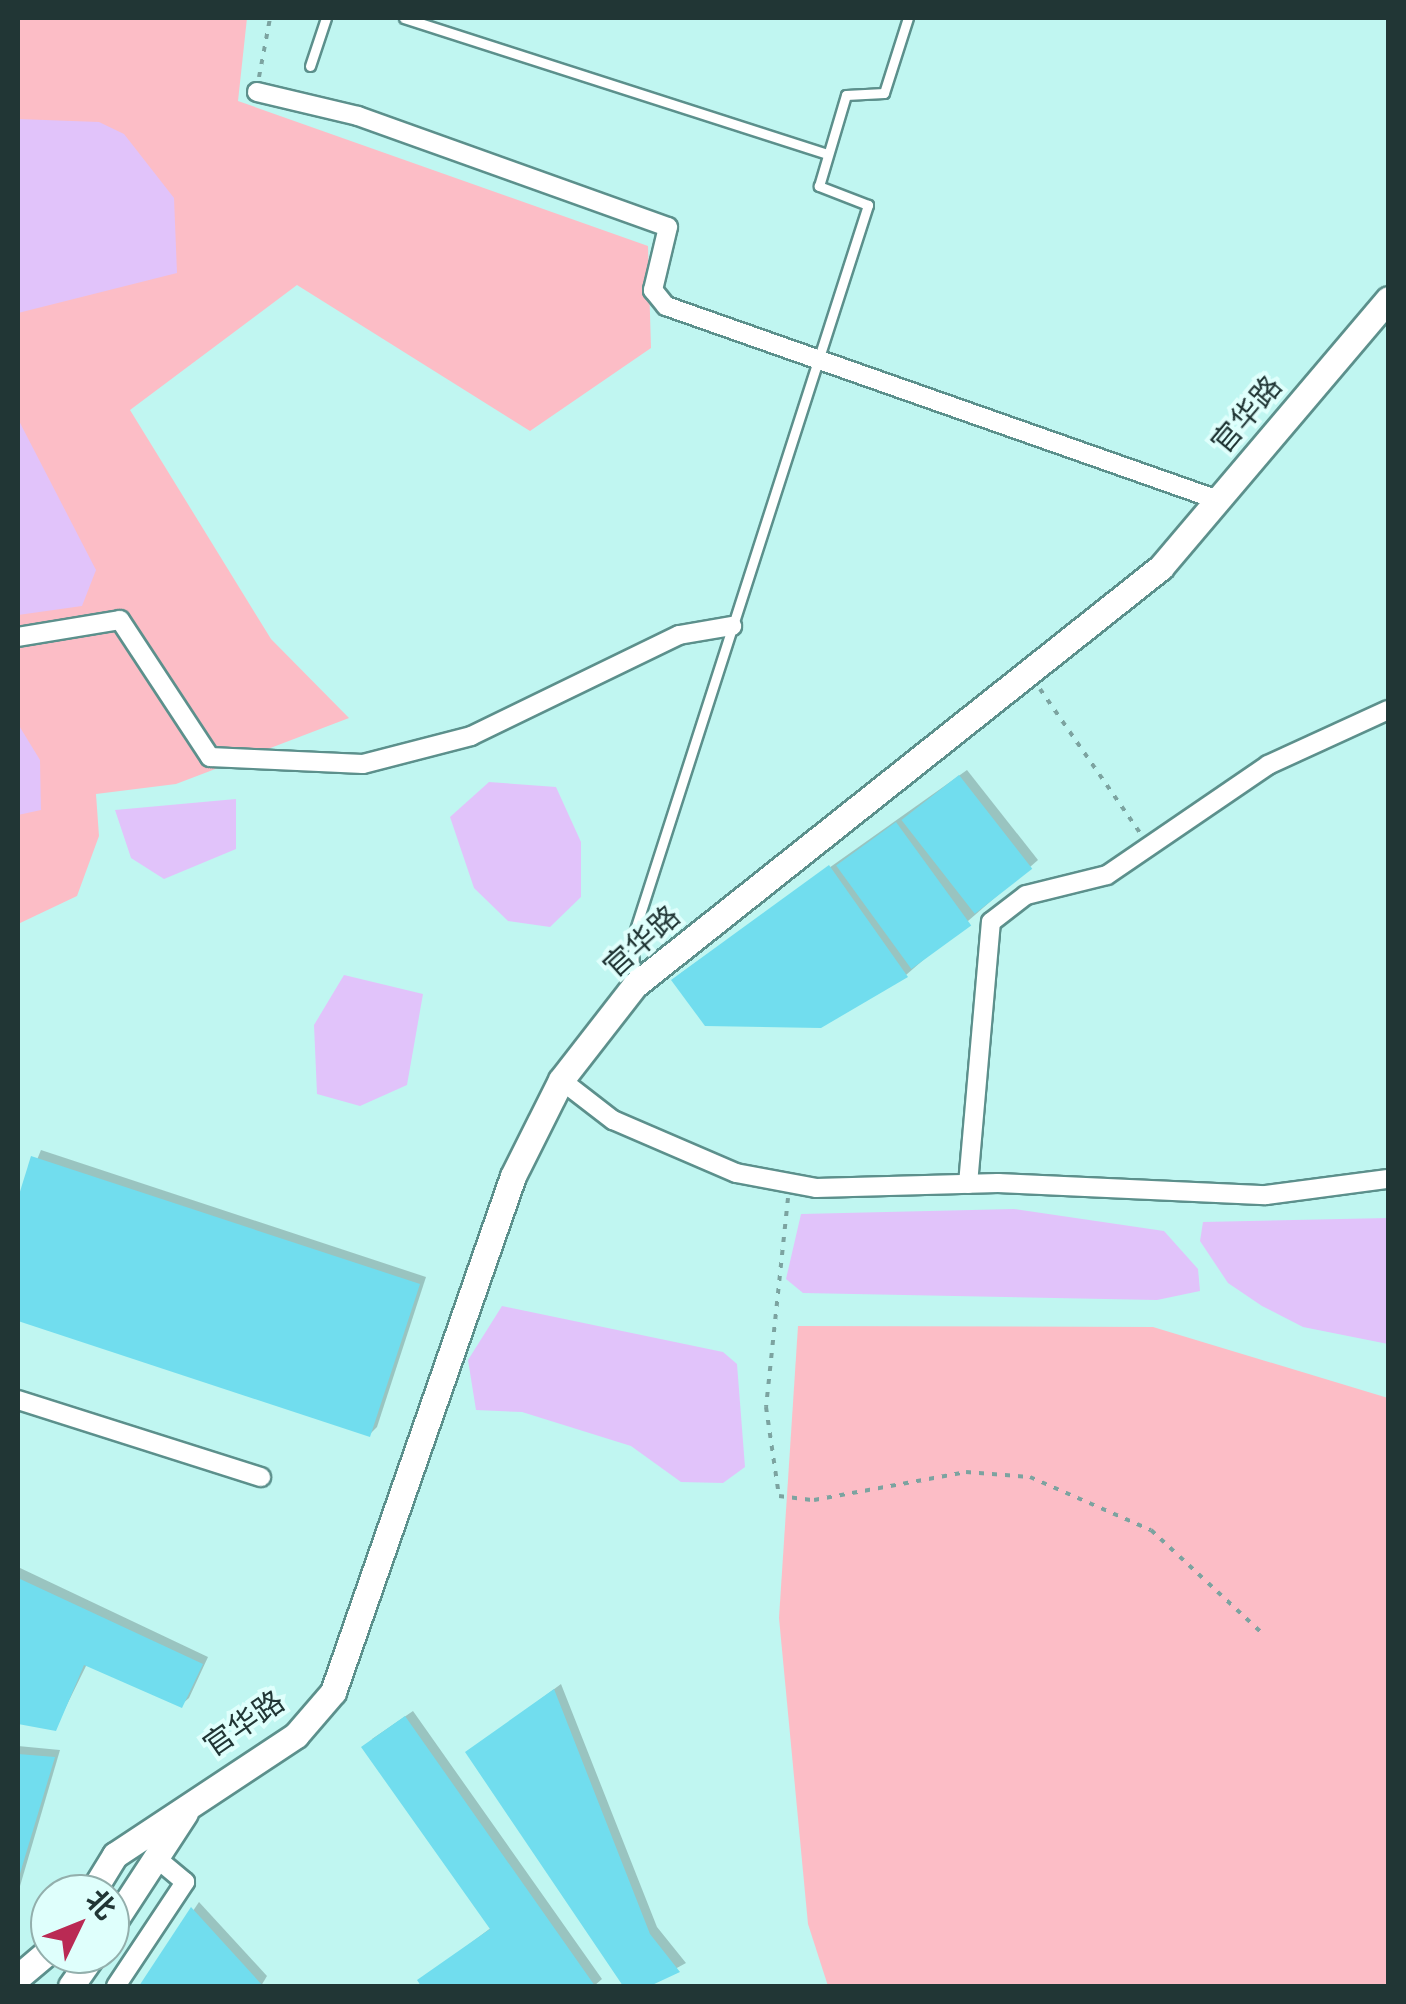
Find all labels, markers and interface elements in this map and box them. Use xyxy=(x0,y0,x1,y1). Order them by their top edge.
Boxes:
street label: 官华路 xyxy=(1204,369,1290,461)
street label: 官华路 xyxy=(597,899,687,985)
street label: 官华路 xyxy=(197,1683,291,1765)
north arrow xyxy=(30,1874,130,1974)
text: 北 xyxy=(79,1883,122,1926)

